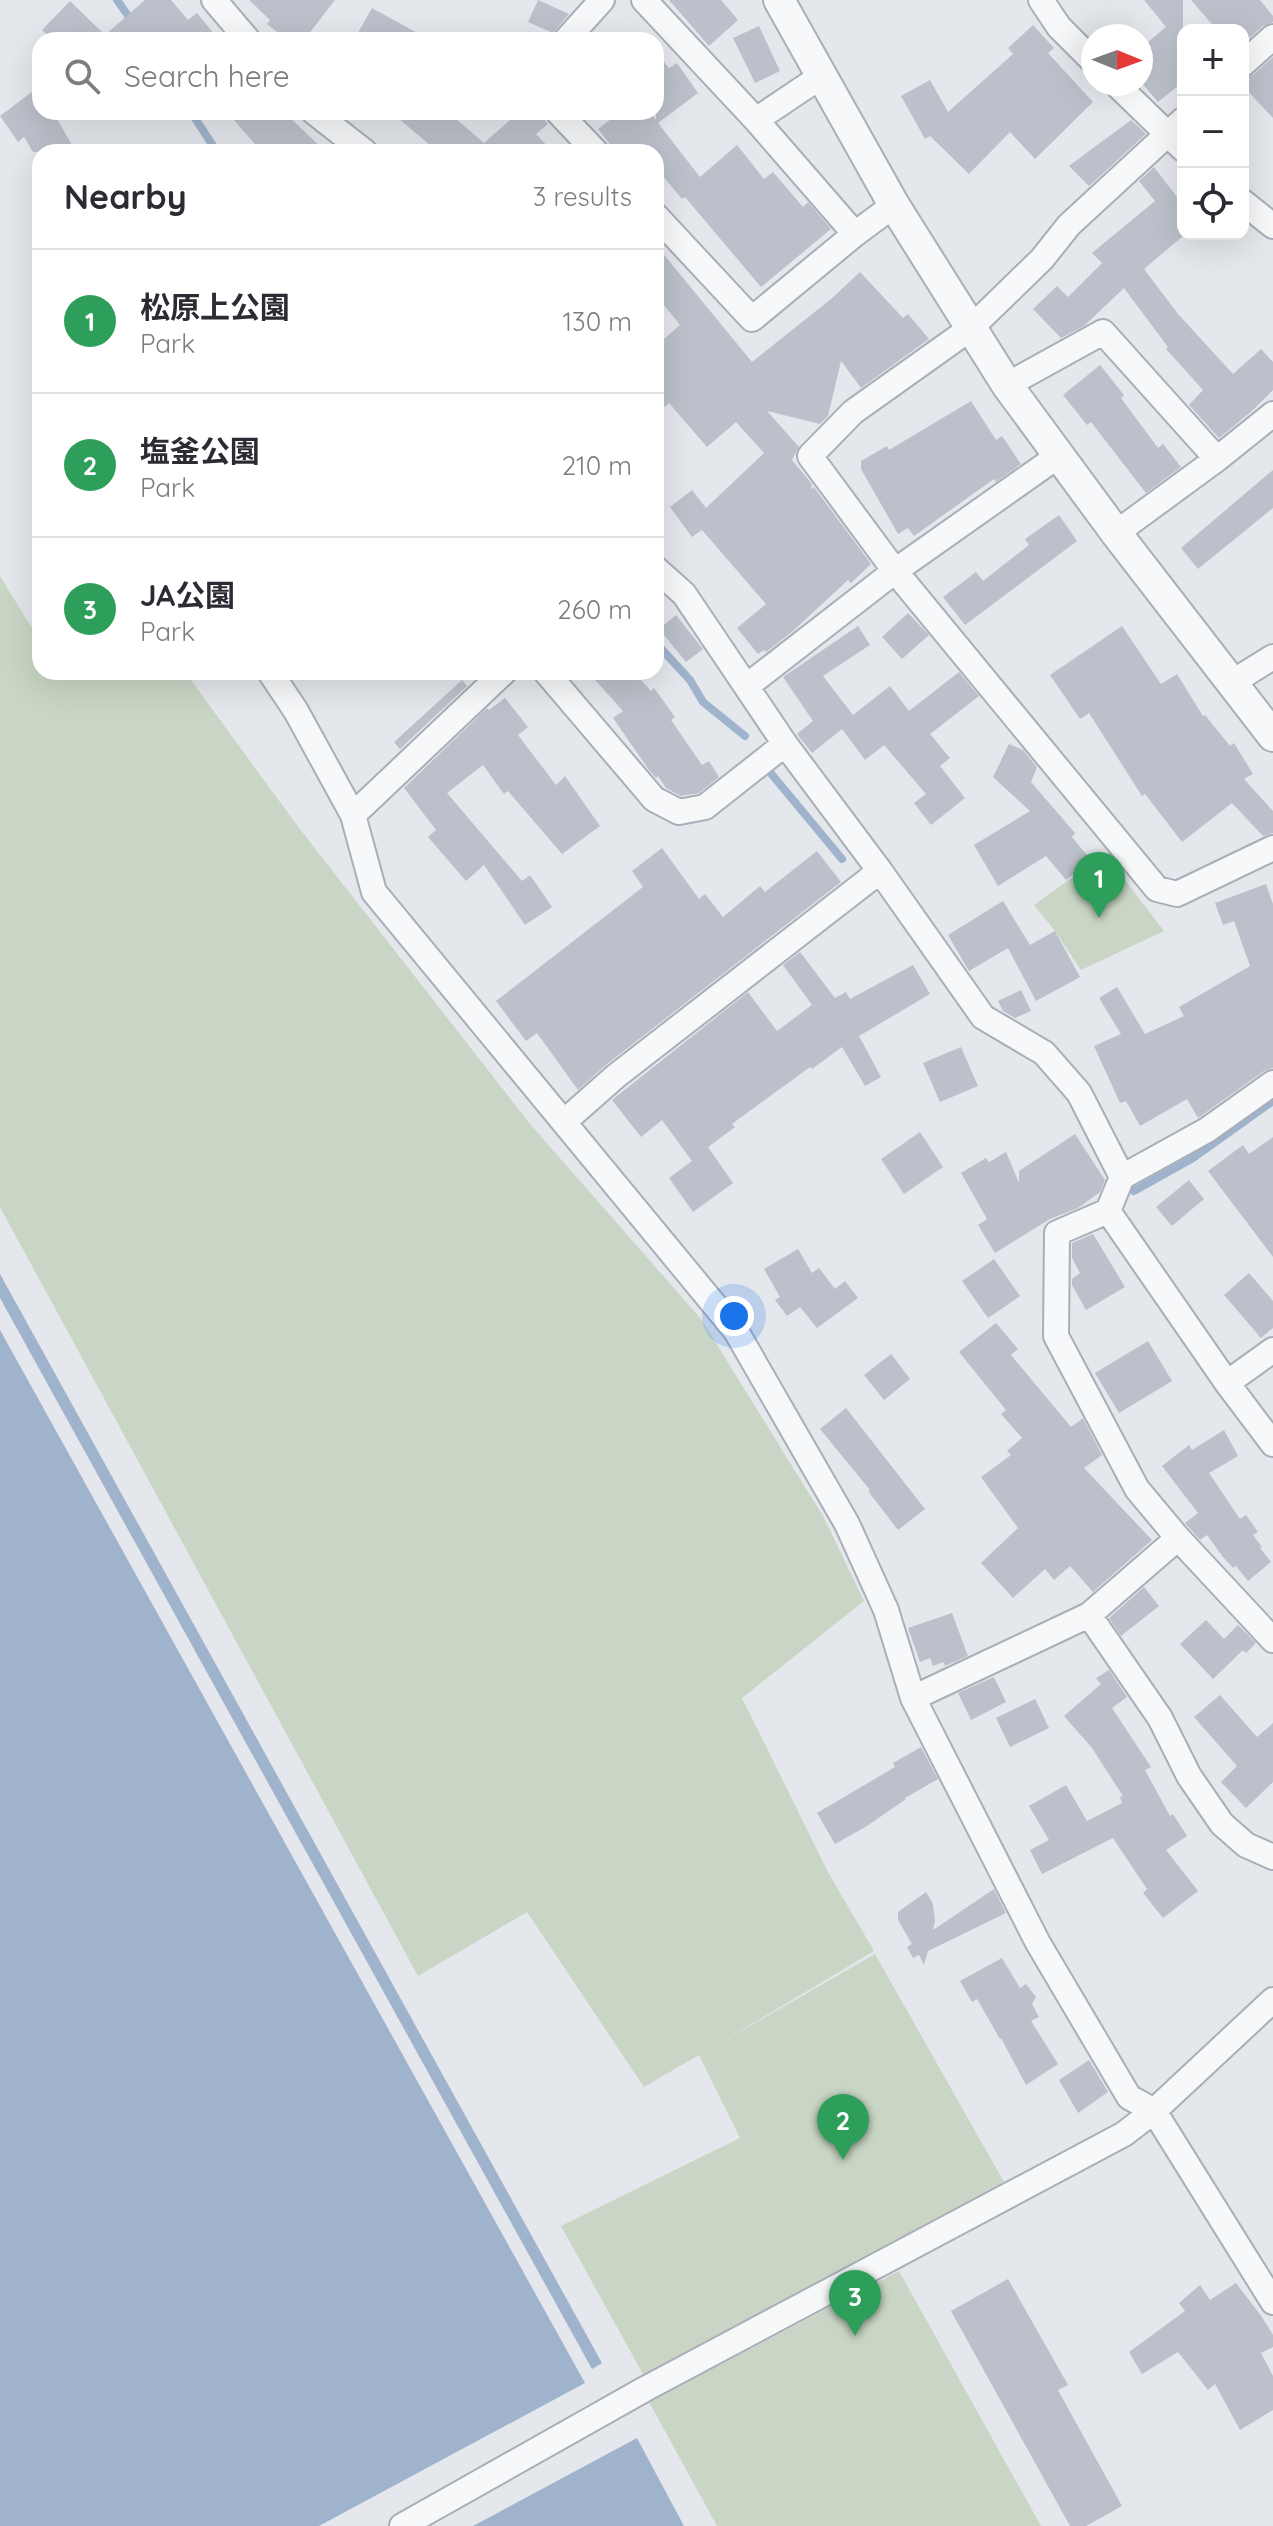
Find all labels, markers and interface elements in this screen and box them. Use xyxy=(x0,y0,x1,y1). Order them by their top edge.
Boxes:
north arrow xyxy=(1081,24,1153,96)
map controls xyxy=(1177,24,1249,240)
button: + xyxy=(1177,24,1249,96)
search box xyxy=(32,32,664,120)
icon: search xyxy=(60,54,104,98)
text: Search here xyxy=(124,57,290,95)
button: − xyxy=(1177,96,1249,168)
button: locate xyxy=(1177,168,1249,240)
text: Nearby xyxy=(64,175,187,218)
text: 3 results xyxy=(533,180,632,213)
text: 松原上公園 xyxy=(140,288,290,326)
text: 1 xyxy=(85,305,95,338)
text: 130 m xyxy=(562,305,632,338)
text: Park xyxy=(140,327,195,360)
text: 塩釜公園 xyxy=(140,432,260,470)
text: 2 xyxy=(83,449,97,482)
text: 210 m xyxy=(562,449,632,482)
text: Park xyxy=(140,471,195,504)
text: JA公園 xyxy=(140,576,235,614)
text: 3 xyxy=(83,593,97,626)
text: 260 m xyxy=(557,593,632,626)
text: Park xyxy=(140,615,195,648)
pin: 1 xyxy=(1073,852,1125,918)
your location xyxy=(714,1296,754,1336)
pin: 2 xyxy=(817,2094,869,2160)
pin: 3 xyxy=(829,2270,881,2336)

